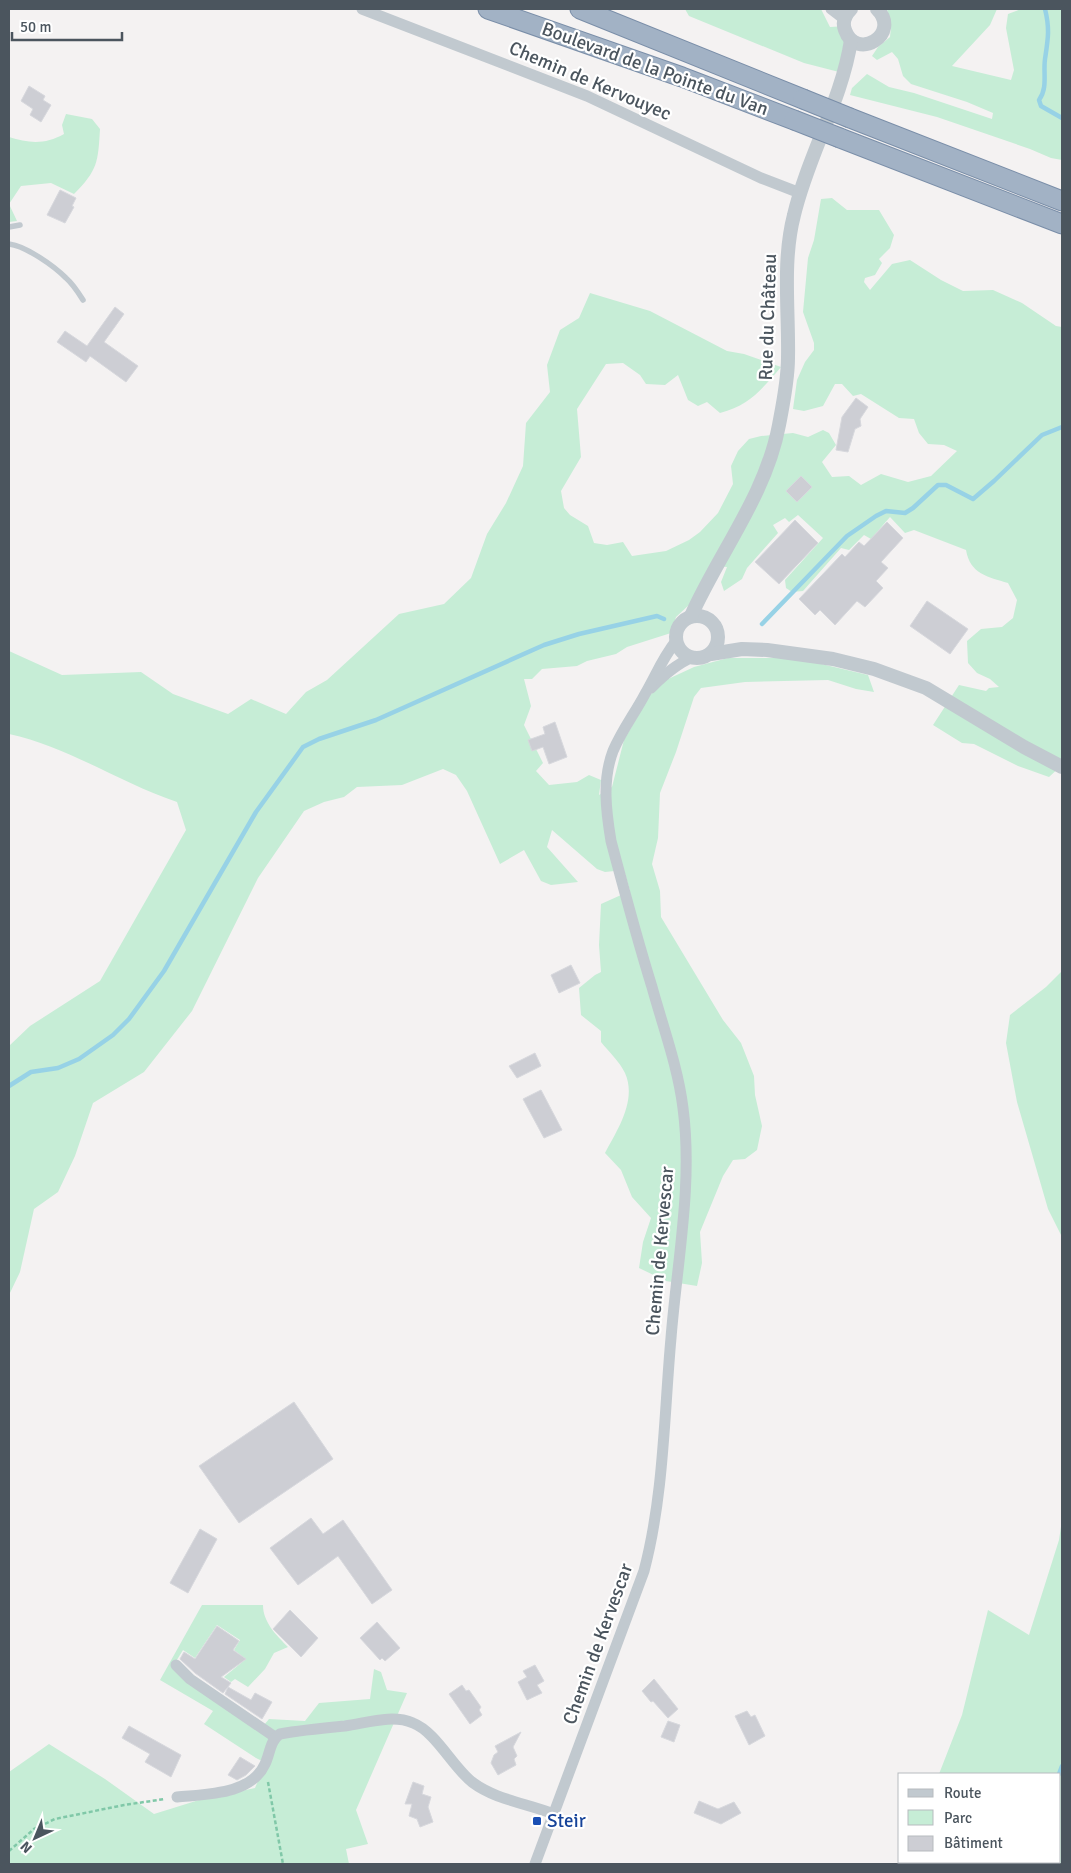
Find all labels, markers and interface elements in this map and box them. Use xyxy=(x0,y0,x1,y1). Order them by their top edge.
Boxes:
scale bar xyxy=(12,10,122,42)
street label: Boulevard de la Pointe du Van xyxy=(538,17,772,121)
text: 50 m xyxy=(20,18,51,36)
street label: Chemin de Kervouyec xyxy=(505,36,675,126)
street label: Rue du Château xyxy=(754,253,782,381)
street label: Chemin de Kervescar xyxy=(641,1165,679,1337)
street label: Chemin de Kervescar xyxy=(558,1560,638,1728)
legend xyxy=(898,1773,1061,1863)
text: Route xyxy=(944,1784,981,1802)
place label: Steir xyxy=(547,1809,586,1833)
text: Parc xyxy=(944,1809,972,1827)
north arrow xyxy=(10,1813,60,1863)
marker: Steir xyxy=(531,1815,543,1827)
text: Bâtiment xyxy=(944,1834,1003,1852)
text: N xyxy=(17,1837,36,1856)

